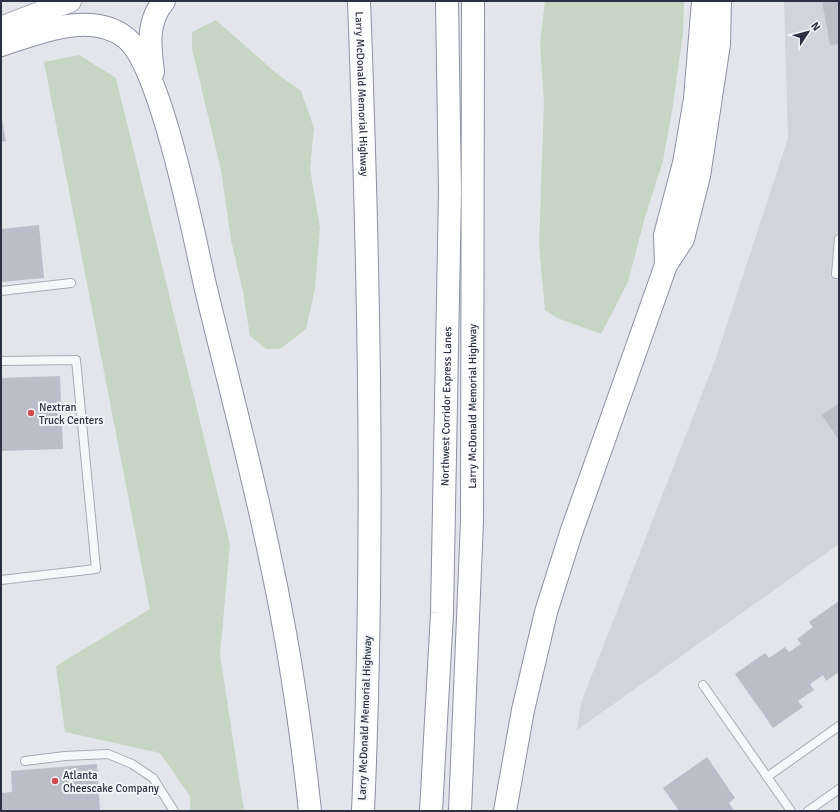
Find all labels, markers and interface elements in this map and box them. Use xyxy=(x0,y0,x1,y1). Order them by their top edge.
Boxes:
street label: Larry McDonald Memorial Highway xyxy=(353,11,371,177)
north arrow xyxy=(788,12,828,52)
text: N xyxy=(808,19,823,33)
street label: Larry McDonald Memorial Highway xyxy=(466,323,479,489)
street label: Northwest Corridor Express Lanes xyxy=(438,326,454,486)
place label: Nextran Truck Centers xyxy=(39,401,103,427)
marker: Nextran Truck Centers xyxy=(26,408,36,418)
street label: Larry McDonald Memorial Highway xyxy=(356,635,374,801)
place label: Atlanta Cheescake Company xyxy=(63,769,160,795)
marker: Atlanta Cheescake Company xyxy=(50,776,60,786)

